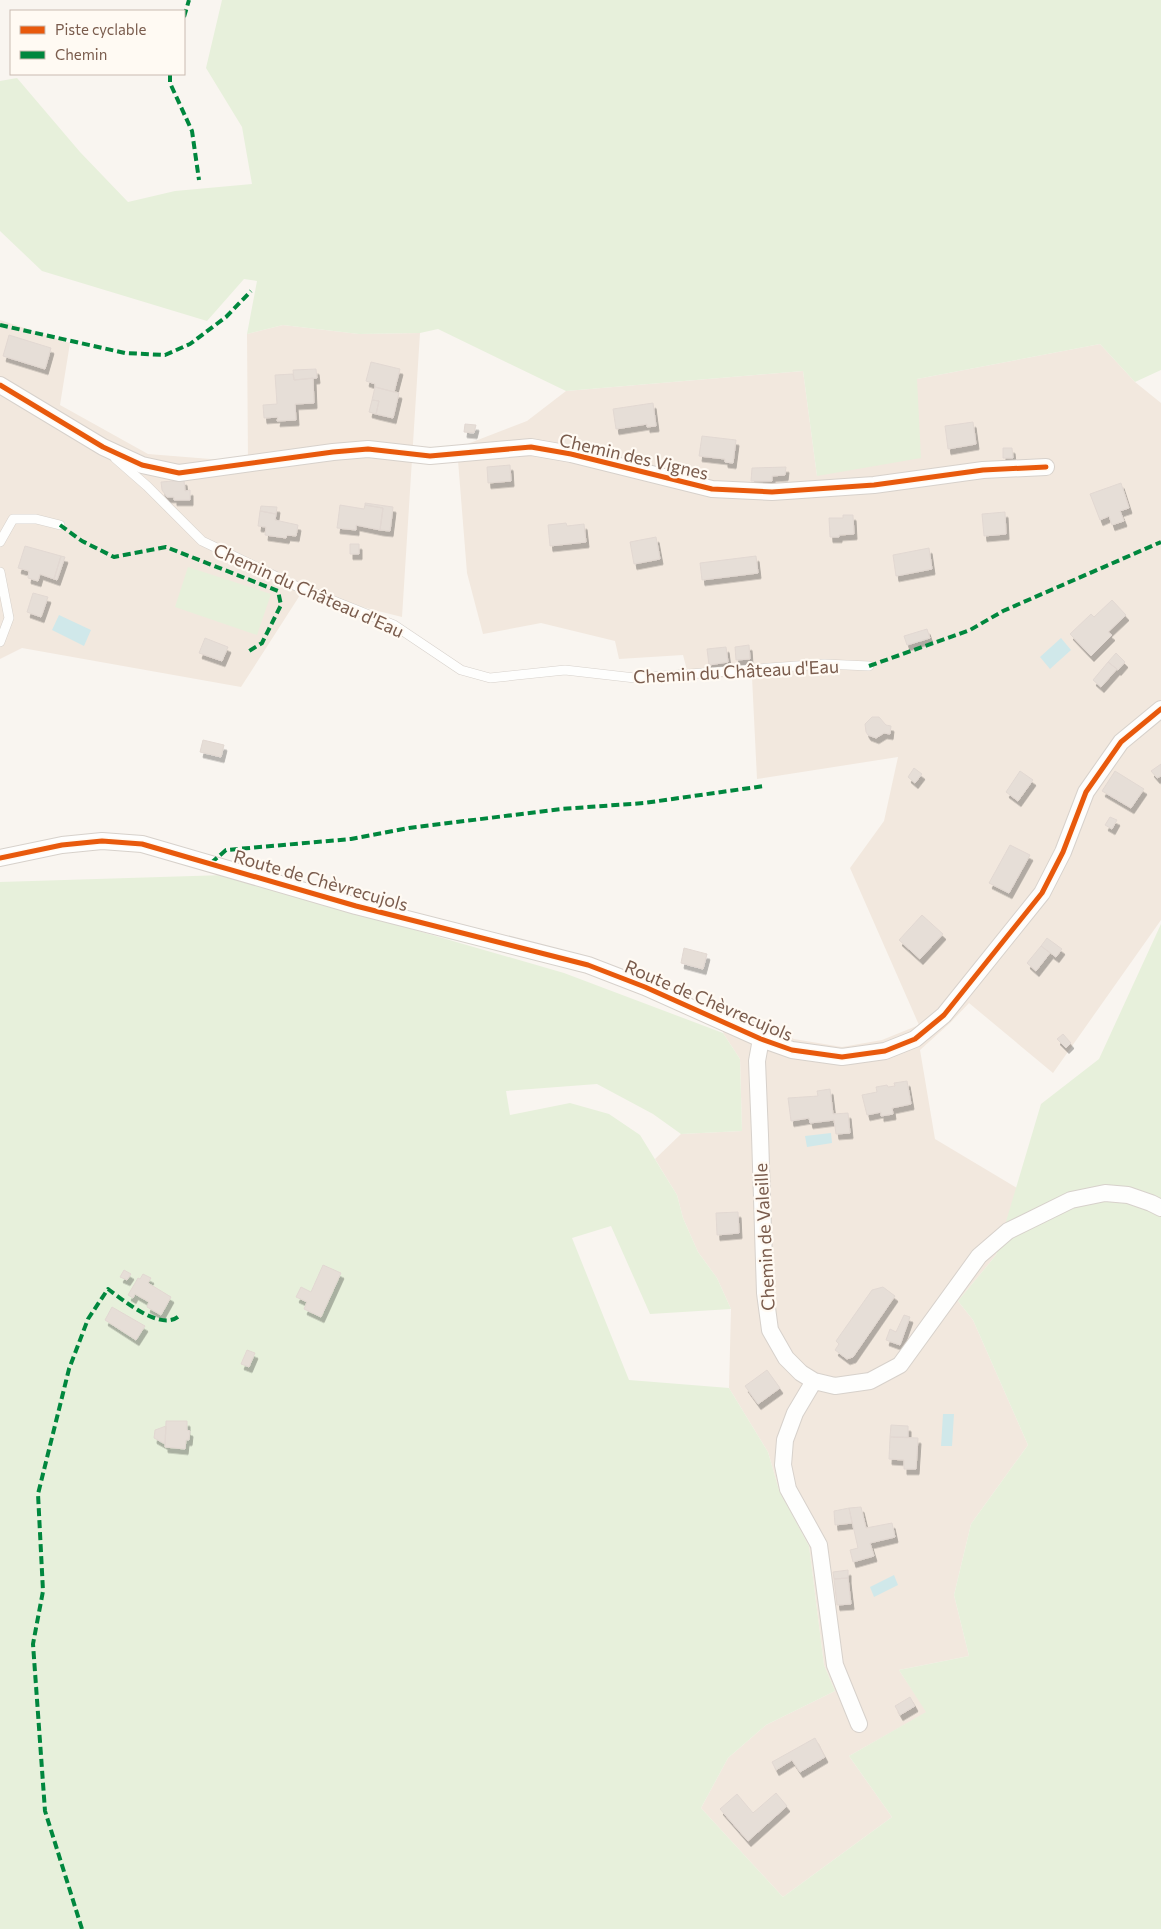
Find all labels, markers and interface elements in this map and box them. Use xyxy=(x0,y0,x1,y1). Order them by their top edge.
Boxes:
legend xyxy=(10,10,185,75)
text: Piste cyclable xyxy=(55,20,147,38)
text: Chemin xyxy=(55,45,107,63)
street label: Chemin des Vignes xyxy=(557,428,711,484)
street label: Chemin du Château d'Eau xyxy=(210,538,408,642)
street label: Chemin du Château d'Eau xyxy=(633,655,839,687)
street label: Route de Chèvrecujols xyxy=(231,845,411,915)
street label: Route de Chèvrecujols xyxy=(622,955,796,1045)
street label: Chemin de Valeille xyxy=(749,1163,779,1311)

